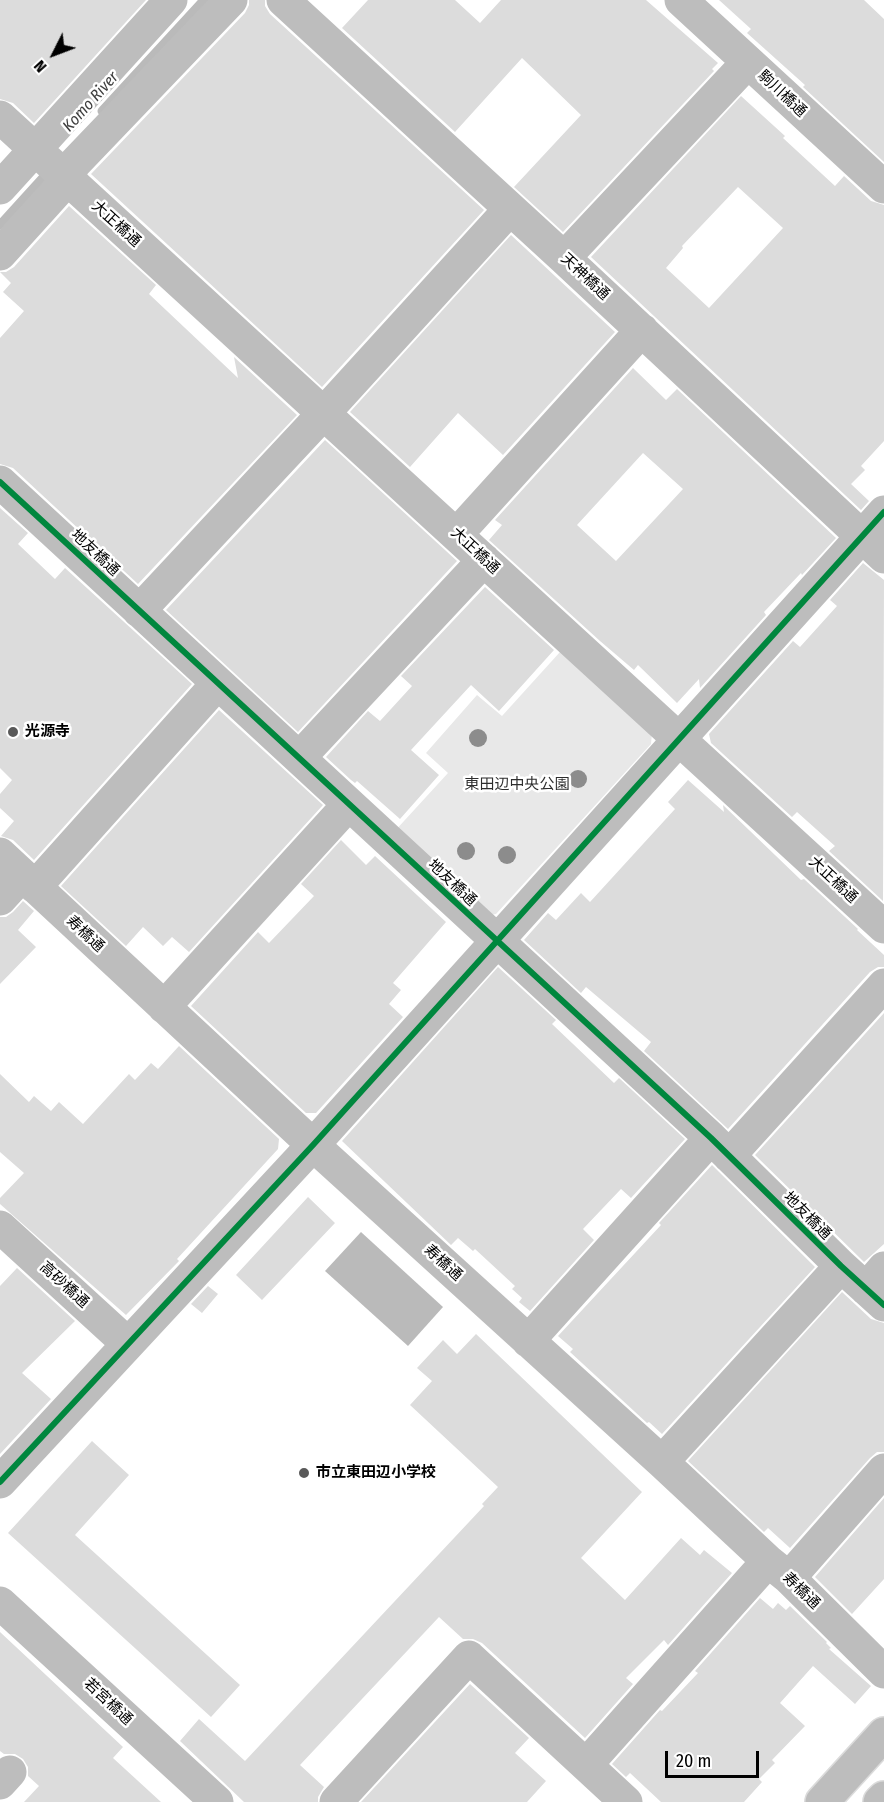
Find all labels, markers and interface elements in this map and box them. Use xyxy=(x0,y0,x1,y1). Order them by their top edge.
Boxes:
north arrow xyxy=(24,24,84,84)
text: N xyxy=(30,56,51,76)
street label: 駒川橋通 xyxy=(754,67,810,121)
water label: Komo River xyxy=(59,68,123,136)
street label: 大正橋通 xyxy=(88,197,144,251)
street label: 天神橋通 xyxy=(557,250,613,304)
street label: 大正橋通 xyxy=(447,524,503,578)
street label: 地友橋通 xyxy=(67,526,123,580)
place label: 光源寺 xyxy=(25,723,70,741)
marker: 光源寺 xyxy=(6,725,20,739)
park label: 東田辺中央公園 xyxy=(465,776,569,794)
street label: 大正橋通 xyxy=(805,853,861,907)
street label: 地友橋通 xyxy=(424,856,480,910)
street label: 寿橋通 xyxy=(62,912,108,956)
street label: 地友橋通 xyxy=(779,1188,835,1244)
street label: 寿橋通 xyxy=(420,1241,466,1285)
street label: 高砂橋通 xyxy=(36,1258,92,1312)
place label: 市立東田辺小学校 xyxy=(316,1464,436,1482)
marker: 市立東田辺小学校 xyxy=(297,1466,311,1480)
street label: 寿橋通 xyxy=(779,1569,823,1613)
street label: 若宮橋通 xyxy=(80,1675,136,1729)
scale bar xyxy=(668,1739,762,1777)
text: 20 m xyxy=(676,1750,711,1772)

